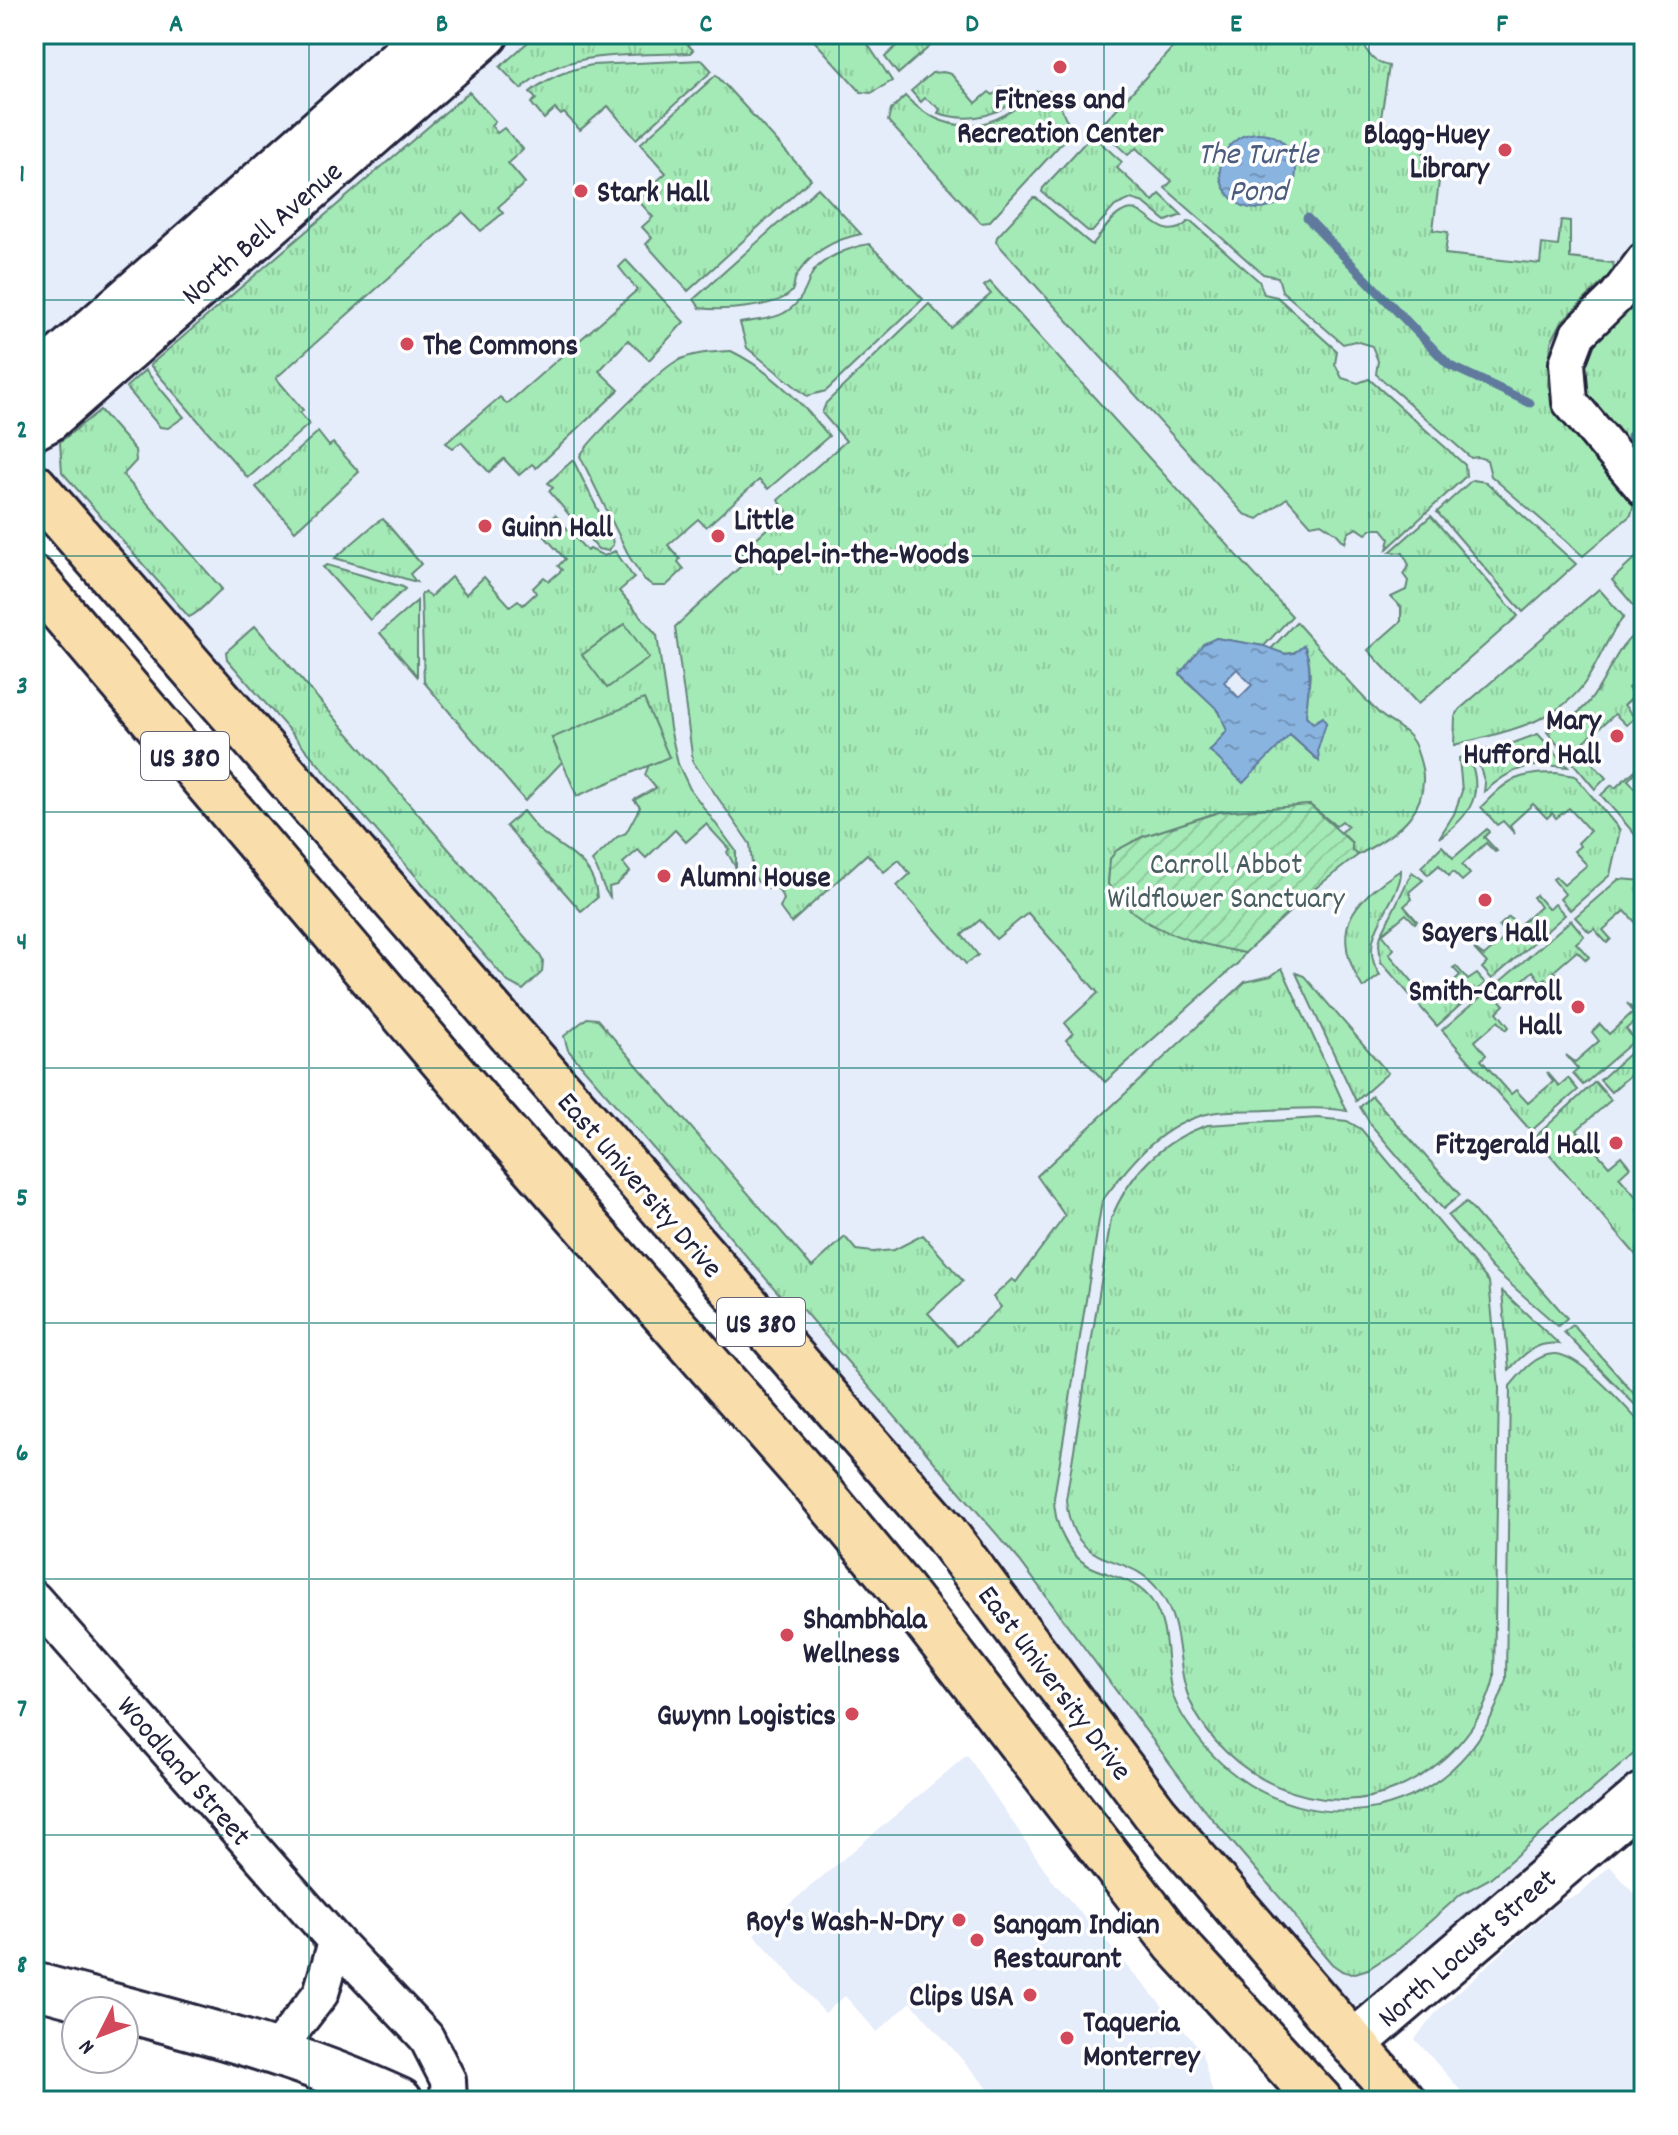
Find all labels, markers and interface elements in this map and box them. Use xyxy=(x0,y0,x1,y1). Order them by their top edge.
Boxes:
text: A xyxy=(169,7,183,44)
text: B xyxy=(436,7,448,44)
text: C xyxy=(700,7,713,44)
text: D xyxy=(965,7,979,44)
text: E xyxy=(1230,7,1242,44)
text: F xyxy=(1496,7,1508,44)
marker: Fitness and Recreation Center xyxy=(1051,58,1069,76)
place label: Fitness and Recreation Center xyxy=(957,81,1164,158)
place label: Blagg-Huey Library xyxy=(1363,116,1491,193)
water label: The Turtle Pond xyxy=(1198,134,1320,217)
marker: Blagg-Huey Library xyxy=(1496,141,1514,159)
street label: North Bell Avenue xyxy=(174,153,354,318)
text: 1 xyxy=(19,157,25,194)
place label: Stark Hall xyxy=(597,174,710,217)
marker: Stark Hall xyxy=(572,182,590,200)
place label: The Commons xyxy=(423,327,578,370)
marker: The Commons xyxy=(398,335,416,353)
text: 2 xyxy=(16,413,28,450)
place label: Little Chapel-in-the-Woods xyxy=(734,502,970,579)
place label: Guinn Hall xyxy=(501,509,614,552)
marker: Guinn Hall xyxy=(476,517,494,535)
marker: Little Chapel-in-the-Woods xyxy=(709,527,727,545)
text: 3 xyxy=(16,669,28,706)
place label: Mary Hufford Hall xyxy=(1463,702,1603,779)
marker: Mary Hufford Hall xyxy=(1608,727,1626,745)
road number: US 380 xyxy=(141,732,229,780)
park label: Carroll Abbot Wildflower Sanctuary xyxy=(1107,846,1346,923)
place label: Alumni House xyxy=(680,859,831,902)
marker: Alumni House xyxy=(655,867,673,885)
marker: Sayers Hall xyxy=(1476,891,1494,909)
place label: Sayers Hall xyxy=(1422,914,1549,957)
text: 4 xyxy=(17,925,27,962)
place label: Smith-Carroll Hall xyxy=(1409,973,1563,1050)
marker: Smith-Carroll Hall xyxy=(1569,998,1587,1016)
street label: East University Drive xyxy=(544,1084,731,1290)
place label: Fitzgerald Hall xyxy=(1435,1126,1601,1169)
marker: Fitzgerald Hall xyxy=(1607,1134,1625,1152)
text: 5 xyxy=(16,1181,28,1218)
road number: US 380 xyxy=(717,1298,805,1346)
text: 6 xyxy=(16,1436,28,1473)
street label: East University Drive xyxy=(965,1578,1140,1791)
place label: Shambhala Wellness xyxy=(803,1601,928,1678)
marker: Shambhala Wellness xyxy=(778,1626,796,1644)
street label: Woodland Street xyxy=(104,1688,259,1858)
text: 7 xyxy=(17,1692,27,1729)
place label: Gwynn Logistics xyxy=(657,1697,836,1740)
marker: Gwynn Logistics xyxy=(843,1705,861,1723)
street label: North Locust Street xyxy=(1370,1860,1568,2040)
place label: Roy's Wash-N-Dry xyxy=(746,1903,945,1946)
place label: Sangam Indian Restaurant xyxy=(993,1906,1160,1983)
marker: Roy's Wash-N-Dry xyxy=(950,1911,968,1929)
marker: Sangam Indian Restaurant xyxy=(968,1931,986,1949)
text: 8 xyxy=(17,1948,27,1985)
place label: Clips USA xyxy=(909,1978,1014,2021)
marker: Clips USA xyxy=(1021,1986,1039,2004)
north arrow xyxy=(60,1995,140,2075)
place label: Taqueria Monterrey xyxy=(1083,2004,1202,2081)
marker: Taqueria Monterrey xyxy=(1058,2029,1076,2047)
text: N xyxy=(72,2032,103,2060)

